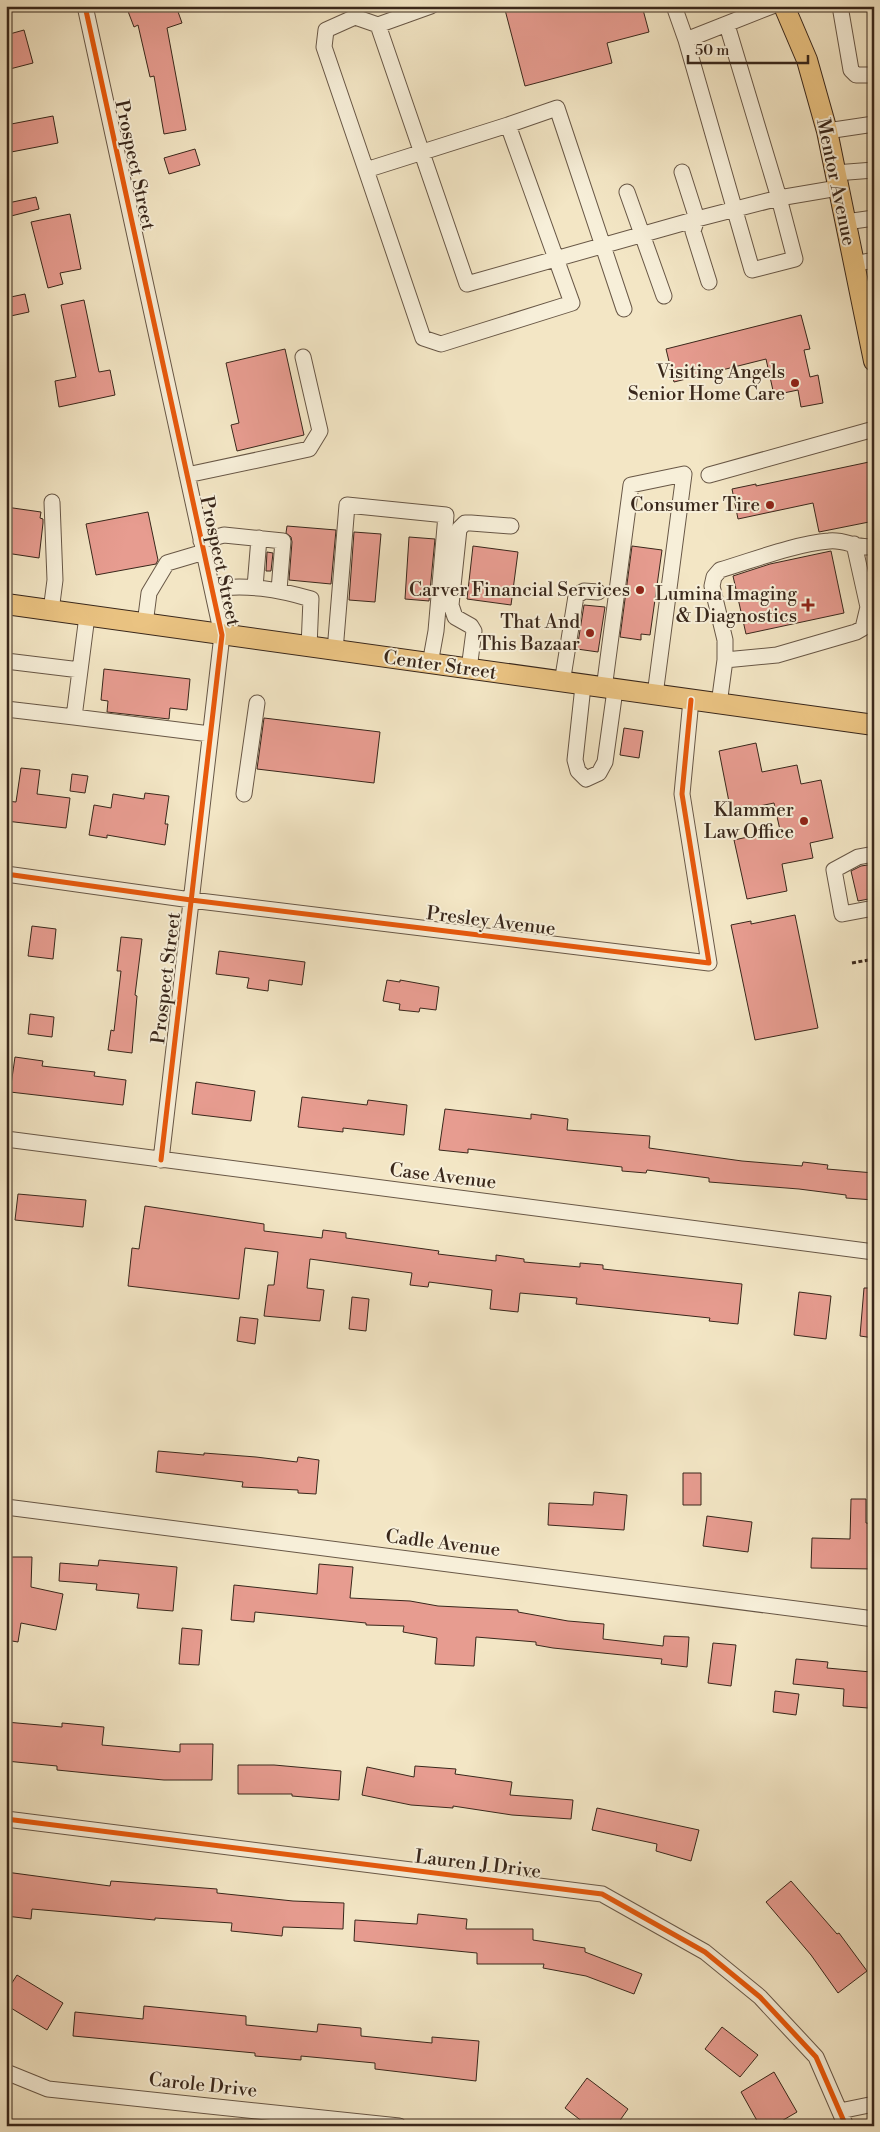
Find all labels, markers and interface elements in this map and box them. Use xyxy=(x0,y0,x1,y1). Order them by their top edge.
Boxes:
scale bar xyxy=(688,32,808,64)
text: 50 m xyxy=(695,41,729,60)
street label: Prospect Street xyxy=(109,98,161,233)
street label: Mentor Avenue xyxy=(811,116,861,248)
place label: Visiting Angels Senior Home Care xyxy=(628,360,785,406)
marker: Visiting Angels Senior Home Care xyxy=(789,377,801,389)
place label: Consumer Tire xyxy=(630,493,760,517)
street label: Prospect Street xyxy=(194,494,246,629)
marker: Consumer Tire xyxy=(764,499,776,511)
place label: Carver Financial Services xyxy=(409,578,630,602)
place label: Lumina Imaging & Diagnostics xyxy=(655,582,797,628)
marker: Carver Financial Services xyxy=(634,584,646,596)
marker: Lumina Imaging & Diagnostics xyxy=(801,598,815,612)
place label: That And This Bazaar xyxy=(478,610,580,656)
marker: That And This Bazaar xyxy=(584,627,596,639)
street label: Center Street xyxy=(382,645,498,685)
place label: Klammer Law Office xyxy=(704,798,794,844)
marker: Klammer Law Office xyxy=(798,815,810,827)
street label: Presley Avenue xyxy=(425,901,557,941)
street label: Prospect Street xyxy=(146,911,186,1045)
street label: Case Avenue xyxy=(388,1158,498,1194)
street label: Cadle Avenue xyxy=(384,1524,502,1562)
street label: Lauren J Drive xyxy=(414,1844,542,1884)
street label: Carole Drive xyxy=(148,2067,258,2103)

